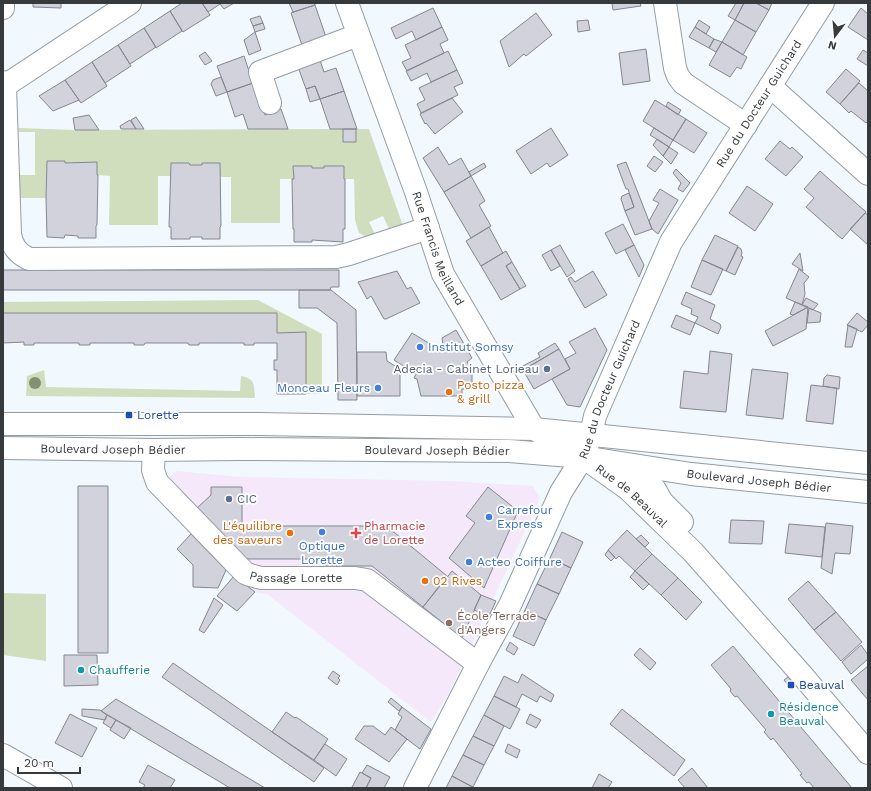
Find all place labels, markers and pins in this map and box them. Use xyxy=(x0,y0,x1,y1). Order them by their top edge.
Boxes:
place label: Institut Somsy xyxy=(428,340,514,354)
marker: Institut Somsy xyxy=(415,342,425,352)
place label: Adecia - Cabinet Lorieau xyxy=(394,362,539,376)
marker: Adecia - Cabinet Lorieau xyxy=(542,364,552,374)
place label: Posto pizza & grill xyxy=(457,378,525,406)
place label: Monceau Fleurs xyxy=(277,381,370,395)
marker: Monceau Fleurs xyxy=(373,383,383,393)
marker: Posto pizza & grill xyxy=(444,387,454,397)
place label: Lorette xyxy=(137,408,179,422)
marker: Lorette xyxy=(124,410,134,420)
place label: CIC xyxy=(237,492,257,506)
marker: CIC xyxy=(224,494,234,504)
place label: Carrefour Express xyxy=(497,503,553,531)
marker: Carrefour Express xyxy=(484,512,494,522)
place label: L'équilibre des saveurs xyxy=(213,519,282,547)
place label: Pharmacie de Lorette xyxy=(364,519,426,547)
marker: Optique Lorette xyxy=(317,527,327,537)
marker: L'équilibre des saveurs xyxy=(285,528,295,538)
marker: Pharmacie de Lorette xyxy=(351,528,361,538)
place label: Optique Lorette xyxy=(299,539,345,567)
place label: Acteo Coiffure xyxy=(477,555,562,569)
marker: Acteo Coiffure xyxy=(464,557,474,567)
place label: 02 Rives xyxy=(433,574,482,588)
marker: 02 Rives xyxy=(420,576,430,586)
place label: École Terrade d'Angers xyxy=(457,609,537,637)
marker: École Terrade d'Angers xyxy=(444,618,454,628)
place label: Chaufferie xyxy=(89,663,150,677)
marker: Chaufferie xyxy=(76,665,86,675)
place label: Beauval xyxy=(799,678,845,692)
marker: Beauval xyxy=(786,680,796,690)
place label: Résidence Beauval xyxy=(779,700,839,728)
marker: Résidence Beauval xyxy=(766,709,776,719)

